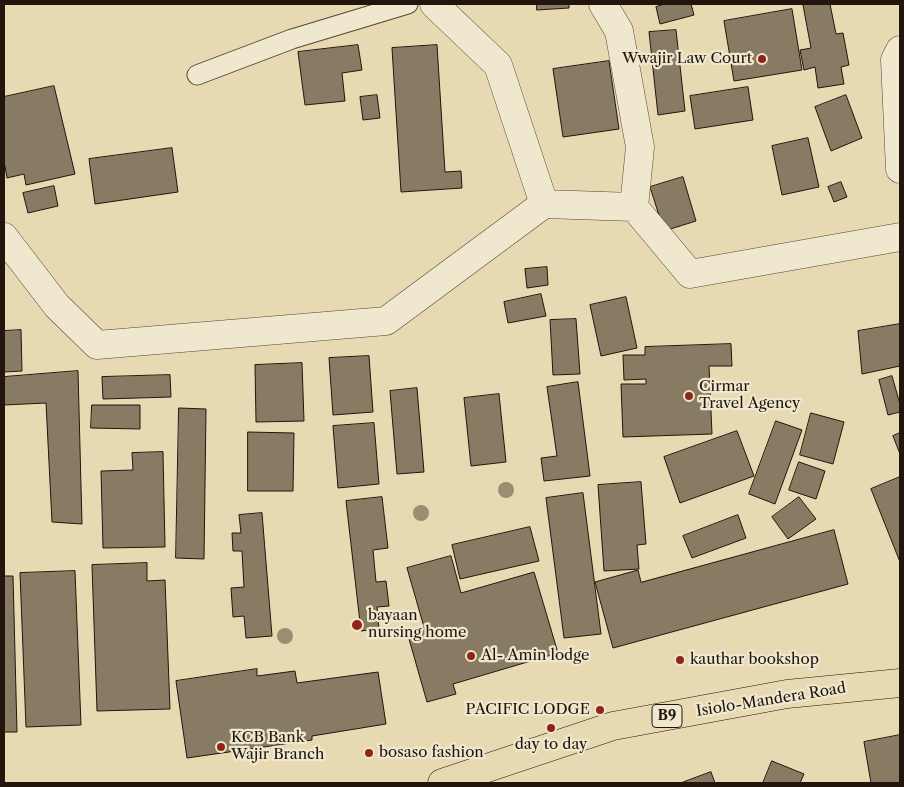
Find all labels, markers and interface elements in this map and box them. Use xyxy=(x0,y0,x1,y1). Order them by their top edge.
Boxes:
place label: Wwajir Law Court xyxy=(622,50,752,68)
marker: Wwajir Law Court xyxy=(756,53,768,65)
place label: Cirmar Travel Agency xyxy=(699,378,800,413)
marker: Cirmar Travel Agency xyxy=(683,390,695,402)
place label: bayaan nursing home xyxy=(368,607,466,642)
marker: bayaan nursing home xyxy=(350,618,364,632)
place label: Al- Amin lodge xyxy=(481,647,589,665)
marker: Al- Amin lodge xyxy=(465,650,477,662)
place label: kauthar bookshop xyxy=(690,651,819,669)
marker: kauthar bookshop xyxy=(674,654,686,666)
street label: Isiolo-Mandera Road xyxy=(695,679,847,721)
place label: PACIFIC LODGE xyxy=(466,701,590,719)
marker: PACIFIC LODGE xyxy=(594,704,606,716)
road number: B9 xyxy=(652,704,682,728)
marker: day to day xyxy=(545,722,557,734)
place label: KCB Bank Wajir Branch xyxy=(231,729,324,764)
place label: day to day xyxy=(515,736,587,754)
marker: KCB Bank Wajir Branch xyxy=(215,741,227,753)
place label: bosaso fashion xyxy=(379,744,484,762)
marker: bosaso fashion xyxy=(363,747,375,759)

